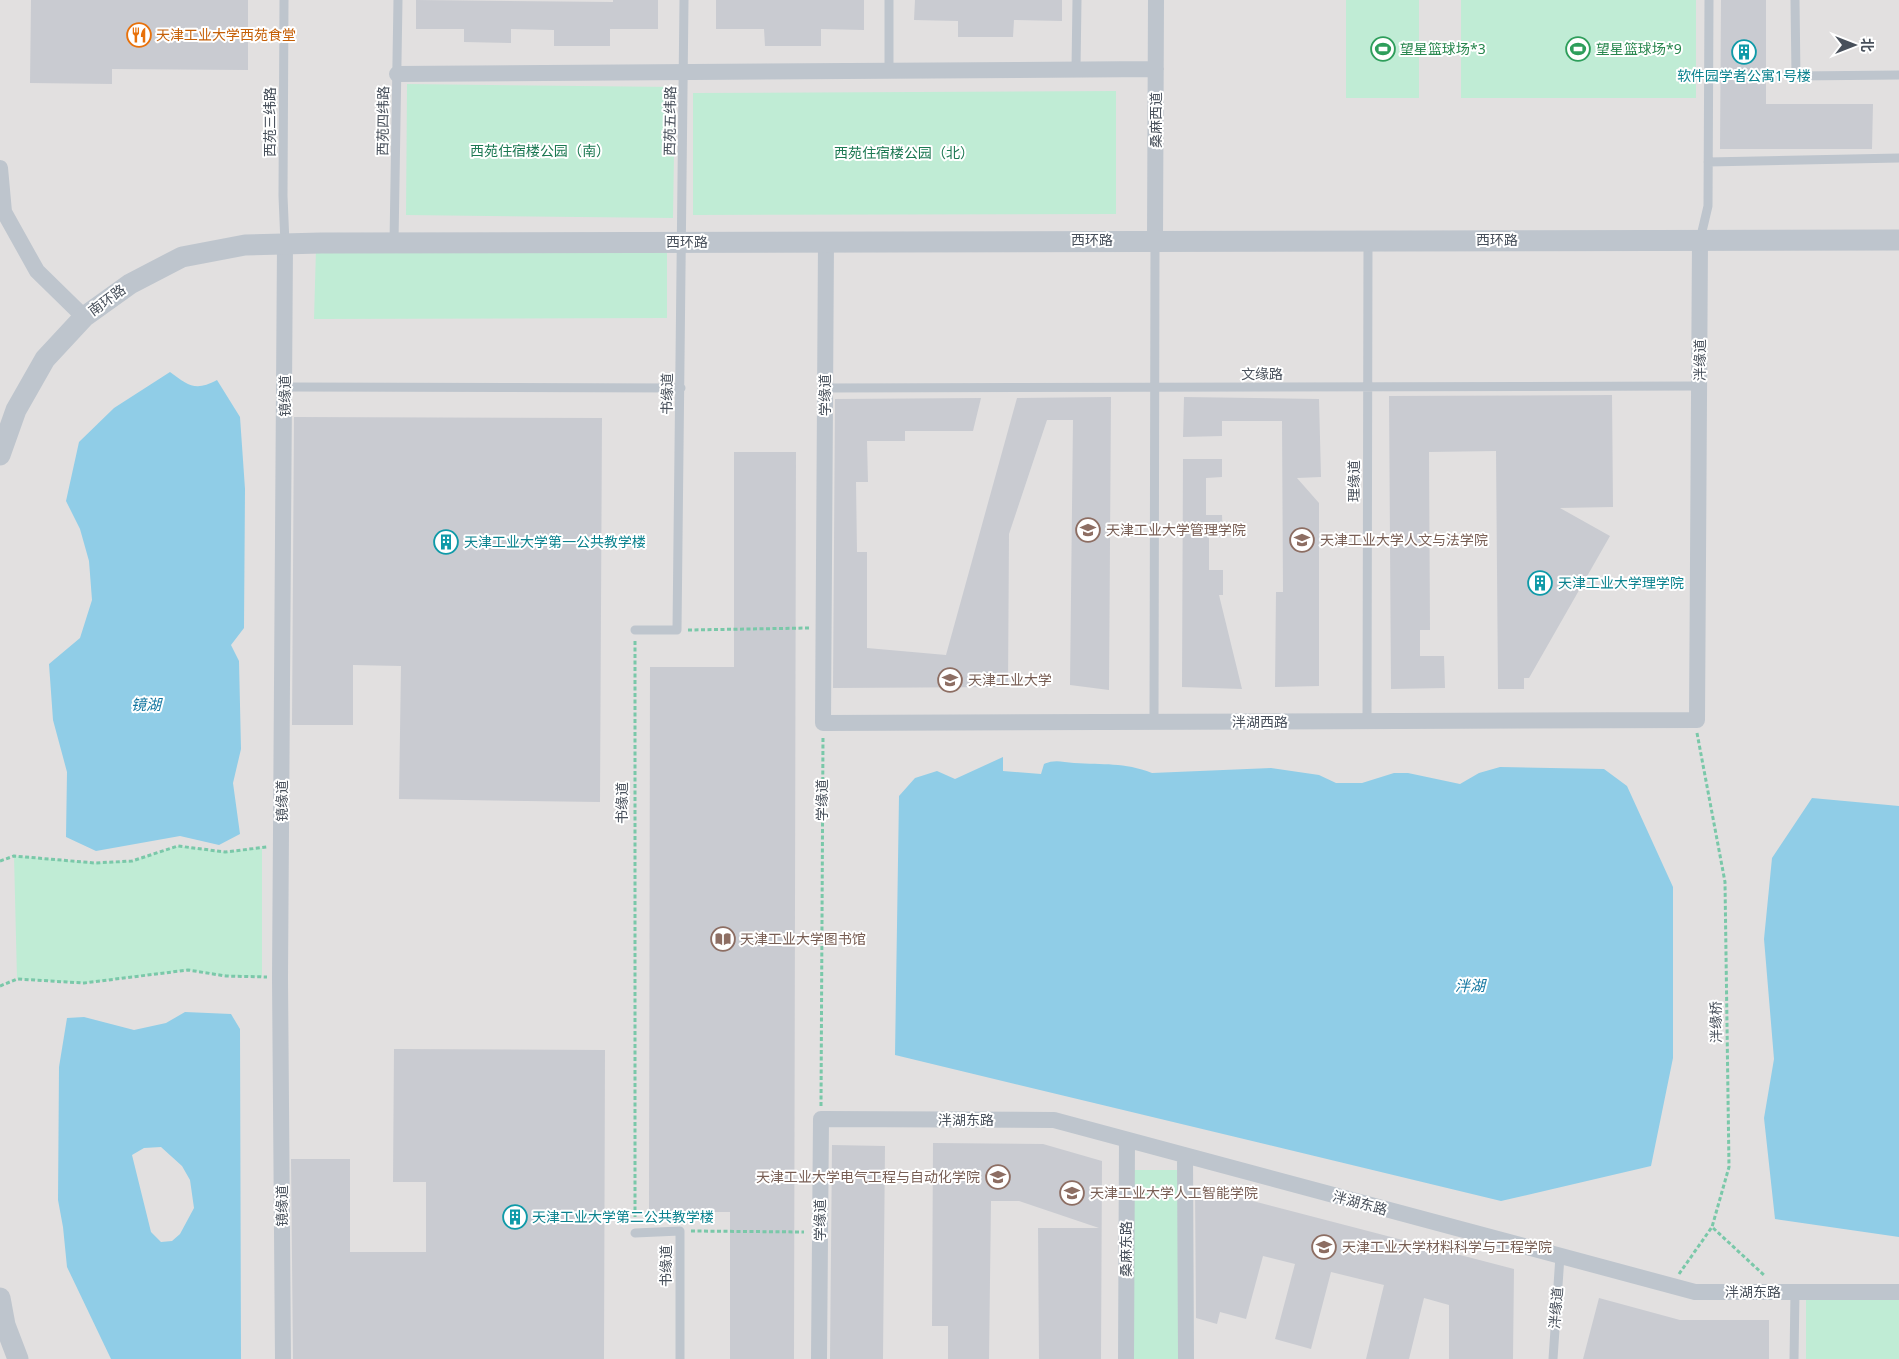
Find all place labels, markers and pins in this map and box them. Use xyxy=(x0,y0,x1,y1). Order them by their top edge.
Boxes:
restaurant icon: 天津工业大学西苑食堂 xyxy=(126,22,152,48)
place label: 天津工业大学西苑食堂 xyxy=(156,25,296,44)
sports icon: 望星篮球场*3 xyxy=(1370,36,1396,62)
sports icon: 望星篮球场*9 xyxy=(1565,36,1591,62)
place label: 望星篮球场*3 xyxy=(1400,39,1486,58)
place label: 望星篮球场*9 xyxy=(1596,39,1682,58)
building icon: 软件园学者公寓1号楼 xyxy=(1731,39,1757,65)
place label: 软件园学者公寓1号楼 xyxy=(1677,66,1811,85)
school or university icon: 天津工业大学管理学院 xyxy=(1075,517,1101,543)
place label: 天津工业大学管理学院 xyxy=(1106,520,1246,539)
school or university icon: 天津工业大学人文与法学院 xyxy=(1289,527,1315,553)
building icon: 天津工业大学第一公共教学楼 xyxy=(433,529,459,555)
place label: 天津工业大学人文与法学院 xyxy=(1320,530,1488,549)
place label: 天津工业大学第一公共教学楼 xyxy=(464,532,646,551)
building icon: 天津工业大学理学院 xyxy=(1527,570,1553,596)
place label: 天津工业大学理学院 xyxy=(1558,573,1684,592)
school or university icon: 天津工业大学 xyxy=(937,667,963,693)
place label: 天津工业大学 xyxy=(968,670,1052,689)
library icon: 天津工业大学图书馆 xyxy=(710,926,736,952)
place label: 天津工业大学图书馆 xyxy=(740,929,866,948)
school or university icon: 天津工业大学电气工程与自动化学院 xyxy=(985,1164,1011,1190)
place label: 天津工业大学电气工程与自动化学院 xyxy=(756,1167,980,1186)
school or university icon: 天津工业大学人工智能学院 xyxy=(1059,1180,1085,1206)
place label: 天津工业大学人工智能学院 xyxy=(1090,1183,1258,1202)
building icon: 天津工业大学第二公共教学楼 xyxy=(502,1204,528,1230)
place label: 天津工业大学第二公共教学楼 xyxy=(532,1207,714,1226)
school or university icon: 天津工业大学材料科学与工程学院 xyxy=(1311,1234,1337,1260)
place label: 天津工业大学材料科学与工程学院 xyxy=(1342,1237,1552,1256)

